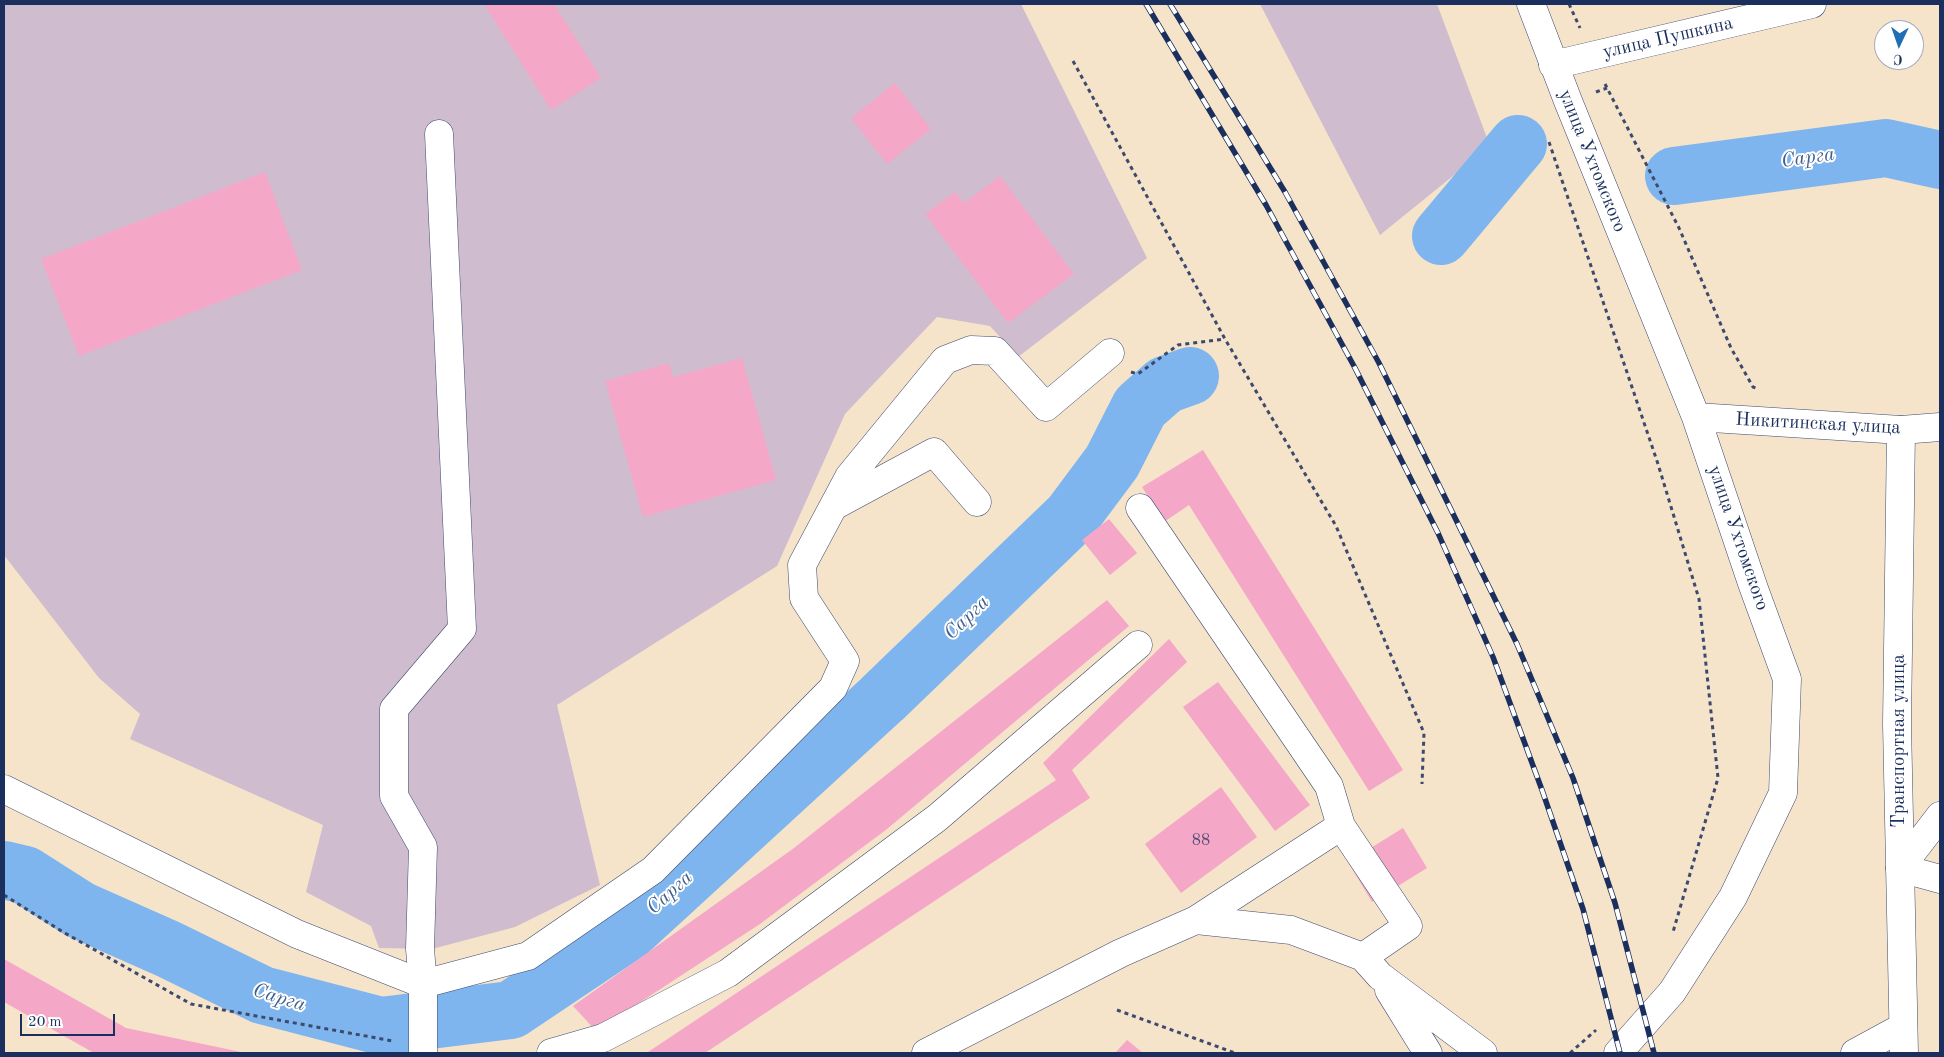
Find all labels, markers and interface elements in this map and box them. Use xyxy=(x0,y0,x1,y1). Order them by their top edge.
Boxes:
street label: улица Пушкина xyxy=(1601,12,1735,64)
north arrow xyxy=(1874,20,1924,70)
text: С xyxy=(1893,52,1903,66)
street label: улица Ухтомского xyxy=(1553,86,1631,236)
water label: Сарга xyxy=(1780,142,1836,174)
street label: Никитинская улица xyxy=(1735,408,1901,440)
street label: улица Ухтомского xyxy=(1703,463,1773,613)
water label: Сарга xyxy=(939,591,995,645)
street label: Транспортная улица xyxy=(1888,654,1910,828)
house number: 88 xyxy=(1192,831,1210,851)
water label: Сарга xyxy=(642,866,698,920)
water label: Сарга xyxy=(250,979,308,1017)
scale bar xyxy=(22,1004,118,1036)
text: 20 m xyxy=(28,1015,62,1030)

